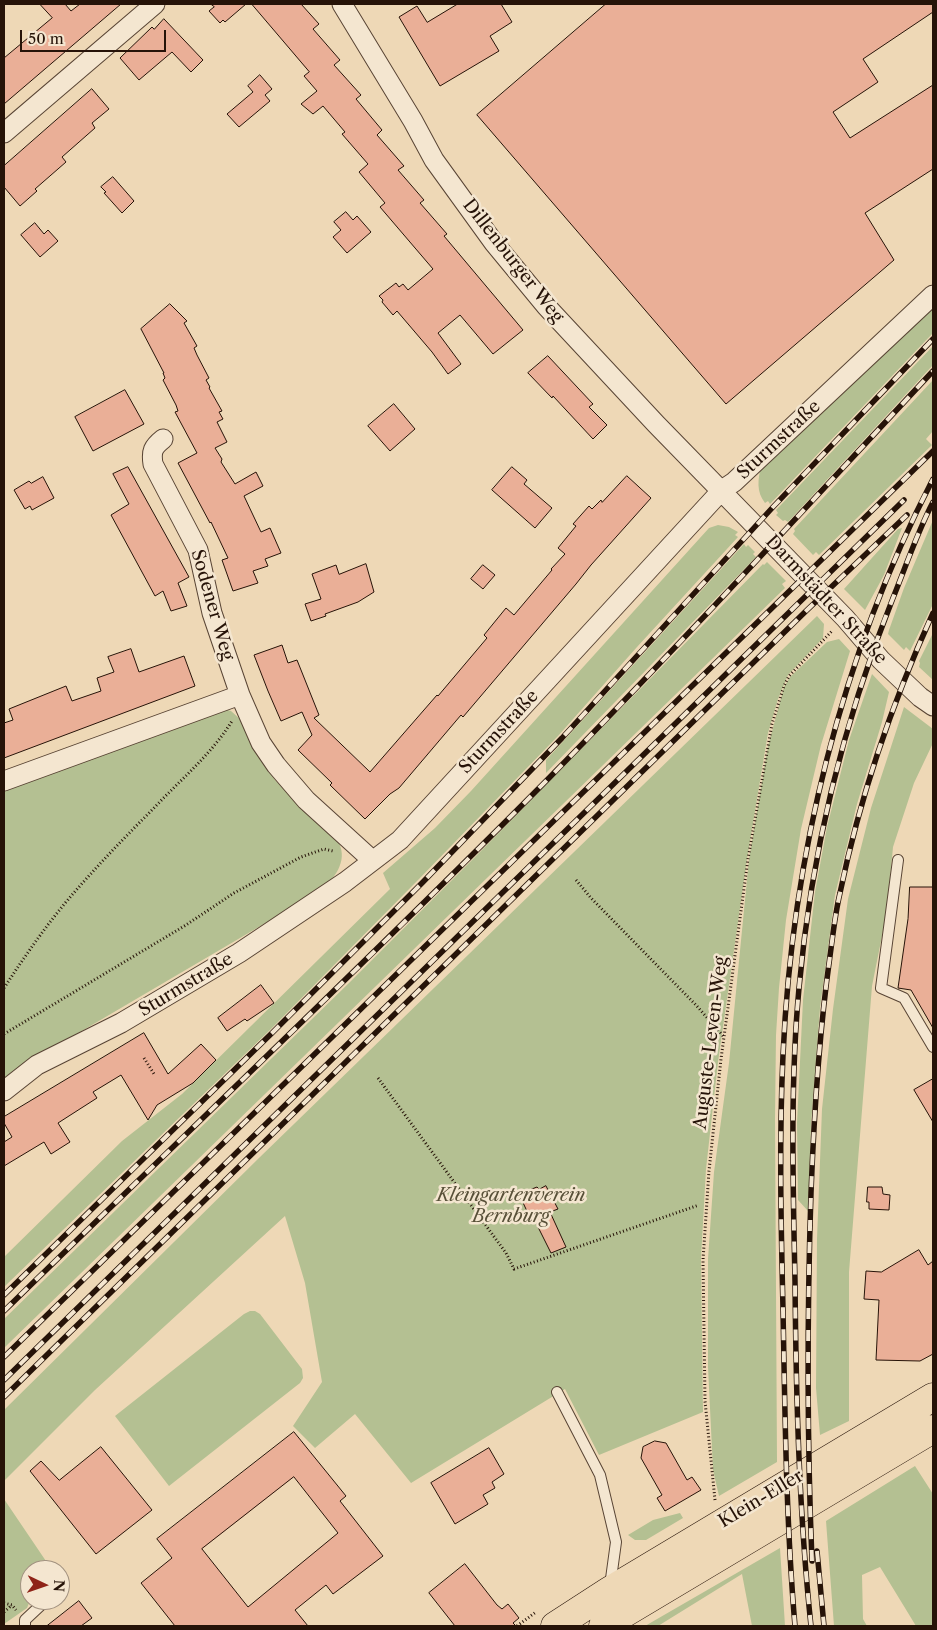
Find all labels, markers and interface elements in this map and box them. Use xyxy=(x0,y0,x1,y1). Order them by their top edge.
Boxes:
scale bar xyxy=(22,20,169,52)
text: 50 m xyxy=(28,29,64,48)
street label: Dillenburger Weg xyxy=(458,195,568,327)
street label: Sturmstraße xyxy=(733,396,825,484)
street label: Darmstädter Straße xyxy=(761,531,891,669)
street label: Sodener Weg xyxy=(186,547,238,663)
street label: Sturmstraße xyxy=(455,686,543,778)
street label: Sturmstraße xyxy=(135,948,237,1022)
street label: Auguste-Leven-Weg xyxy=(690,955,732,1131)
park label: Kleingartenverein Bernburg xyxy=(437,1185,585,1228)
street label: Klein-Eller xyxy=(715,1465,807,1533)
north arrow xyxy=(20,1560,70,1610)
text: N xyxy=(50,1579,68,1592)

